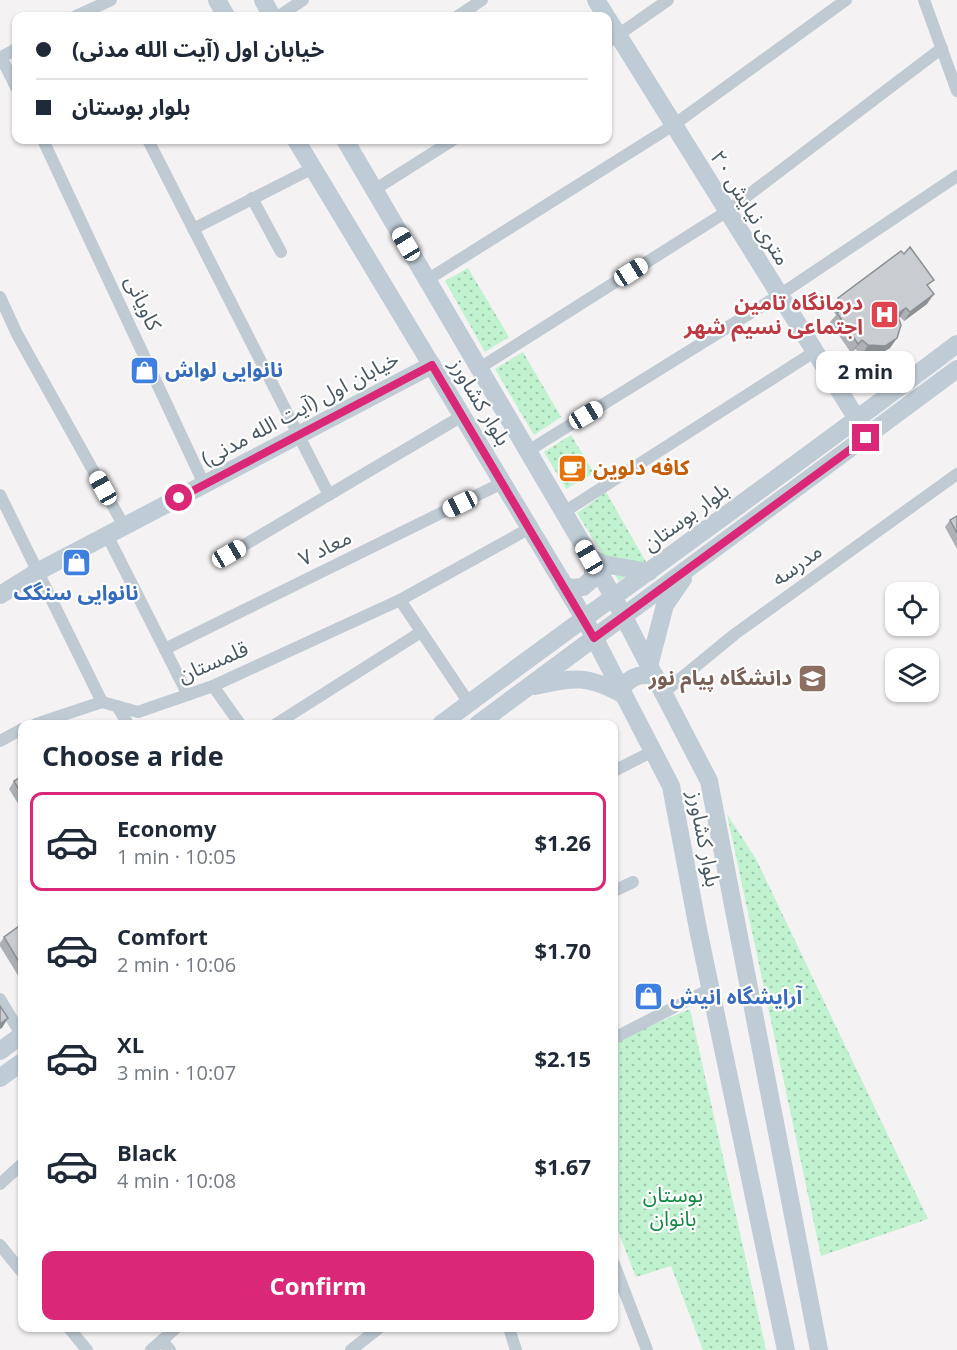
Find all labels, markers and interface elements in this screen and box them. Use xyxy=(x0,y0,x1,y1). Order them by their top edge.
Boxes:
text: خیابان اول (آیت الله مدنی) xyxy=(72,33,324,63)
text: بلوار بوستان xyxy=(72,91,191,121)
street label: ۲۰ متری نیایش xyxy=(704,145,797,270)
car xyxy=(389,224,423,264)
car xyxy=(611,255,651,289)
street label: کاویانی xyxy=(119,271,169,335)
place label: درمانگاه تامین اجتماعی نسیم شهر xyxy=(683,288,863,342)
hospital icon: درمانگاه تامین اجتماعی نسیم شهر xyxy=(868,299,900,331)
street label: خیابان اول (آیت الله مدنی) xyxy=(196,344,403,472)
callout: 2 min xyxy=(816,351,916,393)
street label: بلوار کشاورز xyxy=(443,352,518,450)
shop icon: نانوایی لواش xyxy=(128,354,160,386)
place label: نانوایی لواش xyxy=(165,355,283,383)
text: 2 min xyxy=(838,358,893,385)
car xyxy=(566,398,606,432)
route end xyxy=(852,424,879,451)
cafe icon: کافه دلوین xyxy=(556,452,588,484)
place label: کافه دلوین xyxy=(593,453,690,481)
car xyxy=(86,468,120,508)
street label: بلوار بوستان xyxy=(637,475,734,557)
route start xyxy=(165,484,192,511)
car xyxy=(440,488,480,520)
street label: معاد ۷ xyxy=(293,522,356,572)
street label: مدرسه xyxy=(766,536,827,592)
car xyxy=(209,537,249,571)
car xyxy=(572,537,606,577)
shop icon: نانوایی سنگک xyxy=(60,546,92,578)
place label: نانوایی سنگک xyxy=(13,578,139,606)
map controls xyxy=(885,582,939,702)
button: locate xyxy=(885,582,939,636)
street label: قلمستان xyxy=(173,634,252,688)
button: layers xyxy=(885,648,939,702)
school or university icon: دانشگاه پیام نور xyxy=(797,662,829,694)
place label: دانشگاه پیام نور xyxy=(648,663,792,694)
text: Choose a ride xyxy=(42,737,224,774)
street label: بلوار کشاورز xyxy=(682,787,728,889)
text: Economy xyxy=(117,813,216,843)
icon: car xyxy=(45,815,99,869)
text: $1.26 xyxy=(534,827,591,857)
text: 1 min · 10:05 xyxy=(117,843,236,870)
text: Comfort xyxy=(117,921,208,951)
icon: car xyxy=(45,923,99,977)
text: $1.70 xyxy=(534,935,591,965)
text: 2 min · 10:06 xyxy=(117,951,236,978)
shop icon: آرایشگاه انیش xyxy=(633,981,665,1013)
place label: آرایشگاه انیش xyxy=(670,982,804,1010)
text: XL xyxy=(117,1029,144,1059)
icon: car xyxy=(45,1031,99,1085)
text: $2.15 xyxy=(534,1043,591,1073)
text: 3 min · 10:07 xyxy=(117,1059,236,1086)
text: Black xyxy=(117,1137,177,1167)
icon: car xyxy=(45,1139,99,1193)
text: $1.67 xyxy=(534,1151,591,1181)
text: 4 min · 10:08 xyxy=(117,1167,236,1194)
park label: بوستان بانوان xyxy=(643,1180,703,1232)
button: Confirm xyxy=(42,1251,594,1320)

